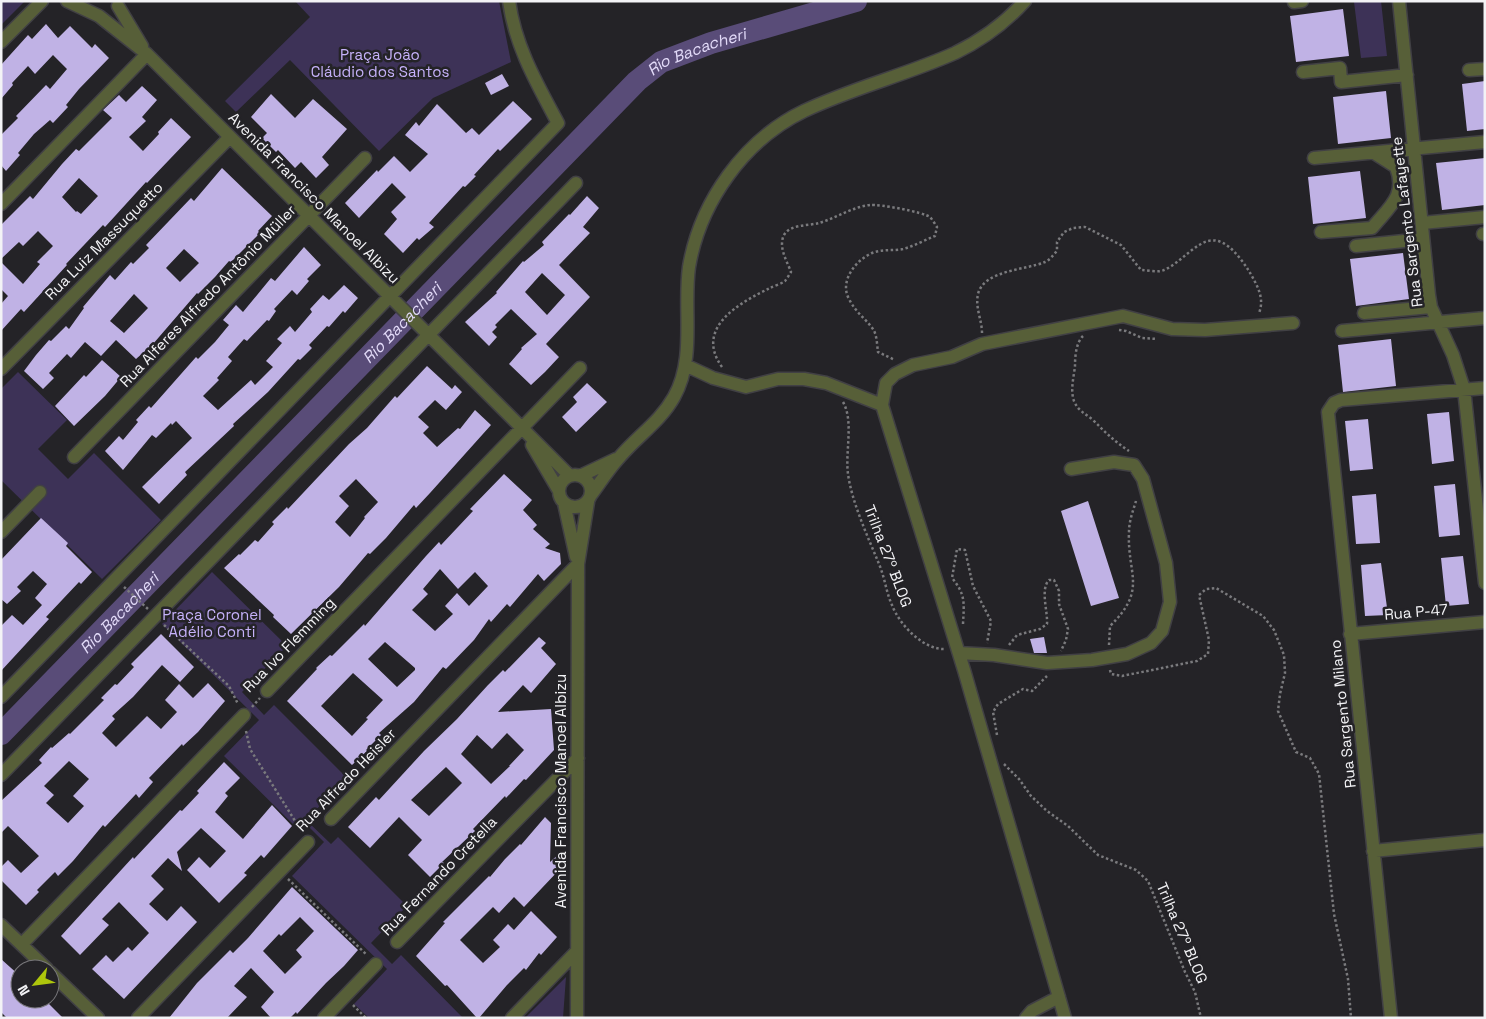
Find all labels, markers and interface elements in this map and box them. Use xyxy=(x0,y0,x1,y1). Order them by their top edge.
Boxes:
water label: Rio Bacacheri xyxy=(643,23,751,80)
park label: Praça João Cláudio dos Santos xyxy=(311,45,449,81)
street label: Avenida Francisco Manoel Albizu xyxy=(225,108,404,287)
street label: Rua Sargento Lafayette xyxy=(1387,136,1426,308)
street label: Rua Luiz Massuquetto xyxy=(41,178,167,304)
street label: Rua Alferes Alfredo Antônio Müller xyxy=(115,200,300,391)
water label: Rio Bacacheri xyxy=(358,277,447,368)
street label: Trilha 27º BLOG xyxy=(860,502,917,610)
water label: Rio Bacacheri xyxy=(75,567,165,658)
street label: Rua Ivo Flemming xyxy=(239,593,339,696)
street label: Rua P-47 xyxy=(1383,599,1449,624)
park label: Praça Coronel Adélio Conti xyxy=(162,605,262,641)
street label: Rua Sargento Milano xyxy=(1325,639,1360,789)
street label: Avenida Francisco Manoel Albizu xyxy=(551,674,570,908)
street label: Rua Alfredo Heisler xyxy=(291,724,400,835)
street label: Rua Fernando Cretella xyxy=(377,812,501,939)
street label: Trilha 27º BLOG xyxy=(1153,879,1212,986)
north arrow xyxy=(10,959,60,1009)
text: N xyxy=(13,982,34,999)

